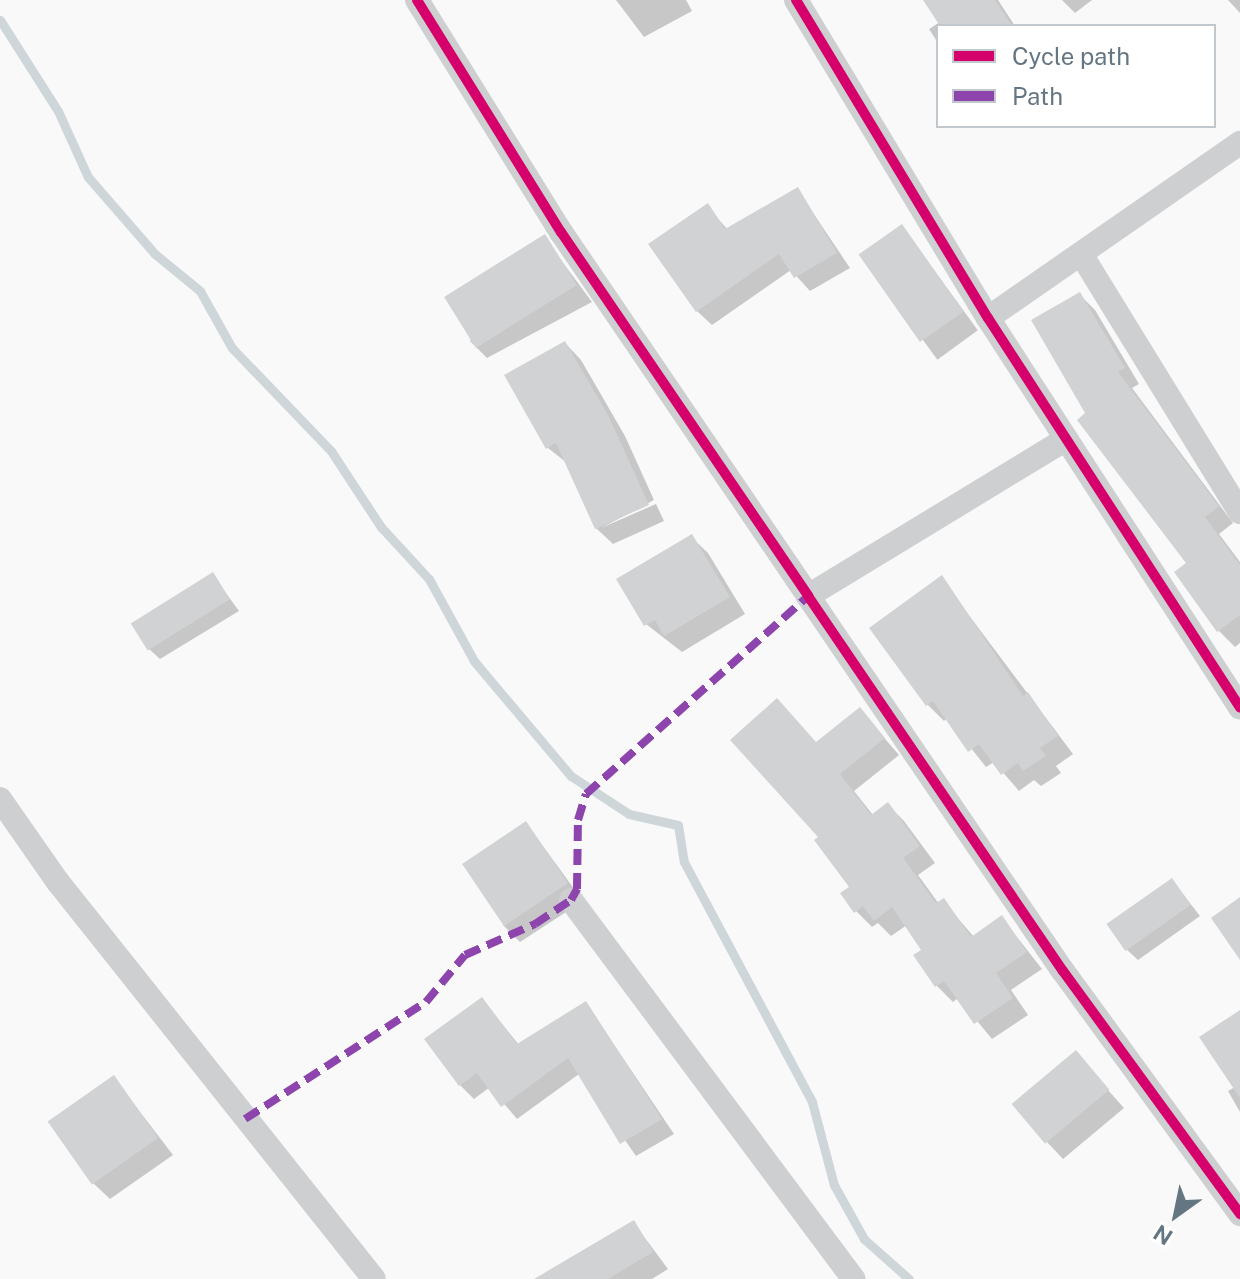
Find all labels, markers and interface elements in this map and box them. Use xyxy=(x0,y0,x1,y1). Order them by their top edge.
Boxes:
legend xyxy=(936,24,1216,128)
text: Cycle path xyxy=(1012,42,1130,70)
text: Path xyxy=(1012,82,1063,110)
north arrow xyxy=(1136,1175,1216,1255)
text: N xyxy=(1149,1220,1177,1251)

